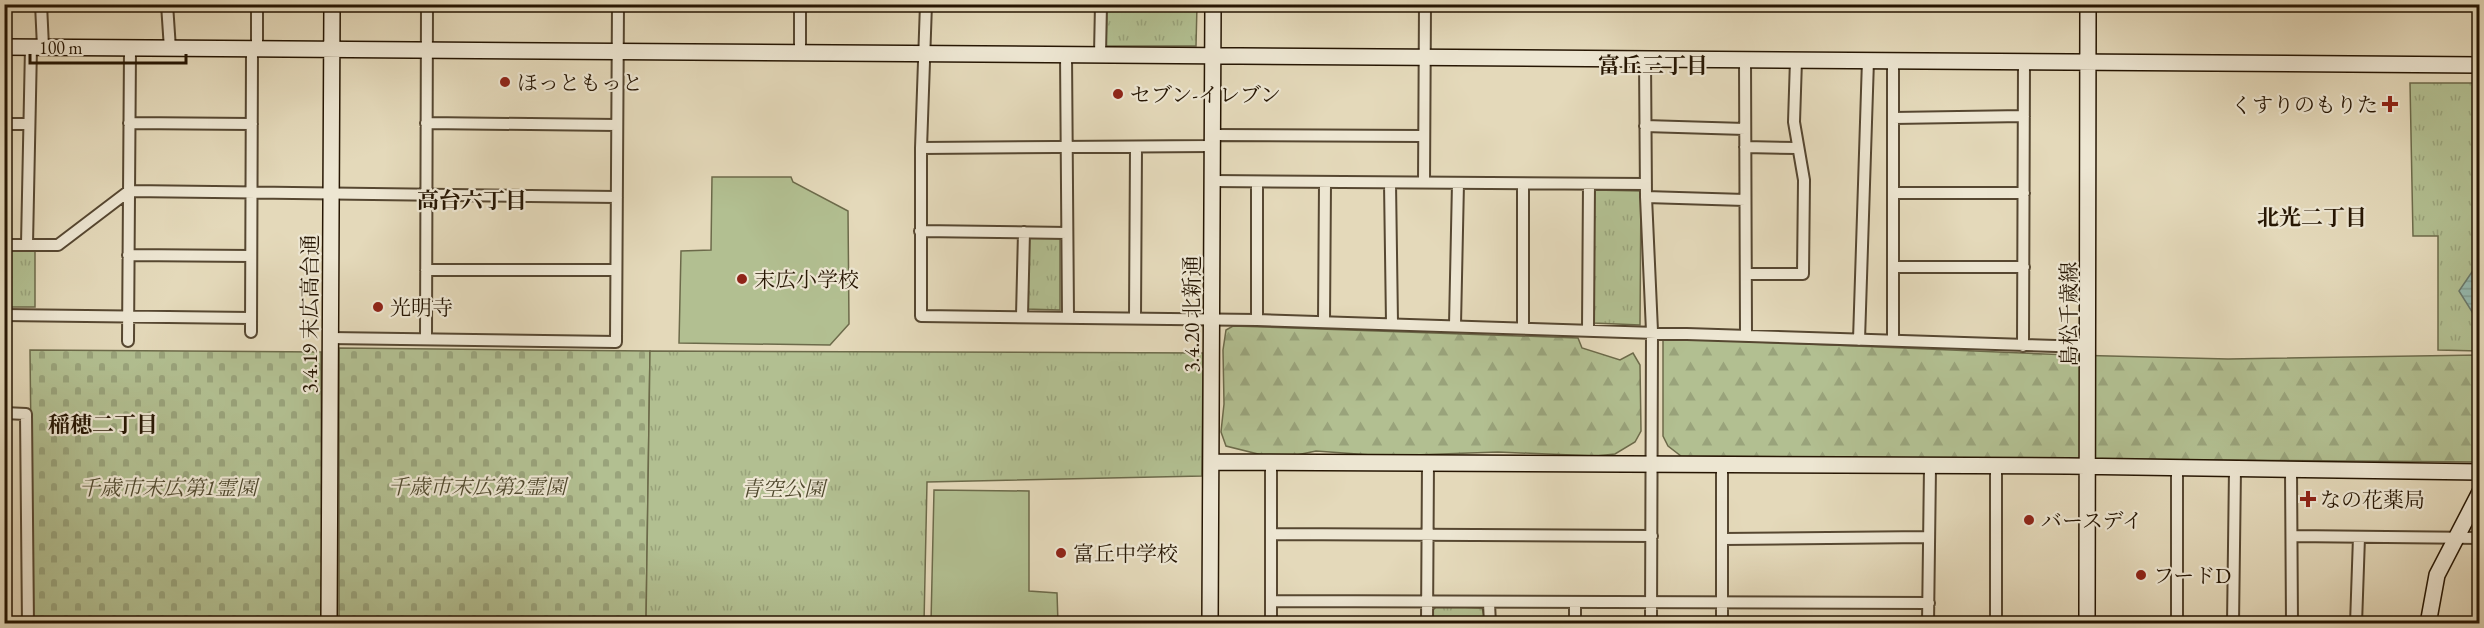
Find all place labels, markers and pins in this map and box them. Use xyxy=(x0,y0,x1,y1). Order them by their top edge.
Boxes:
place label: ほっともっと xyxy=(517,69,643,96)
marker: ほっともっと xyxy=(498,75,512,89)
place label: セブン-イレブン xyxy=(1130,81,1281,108)
marker: セブン-イレブン xyxy=(1111,87,1125,101)
place label: くすりのもりた xyxy=(2231,91,2378,118)
marker: くすりのもりた xyxy=(2383,97,2397,111)
place label: 末広小学校 xyxy=(754,266,859,293)
marker: 末広小学校 xyxy=(735,272,749,286)
place label: 光明寺 xyxy=(390,294,453,321)
marker: 光明寺 xyxy=(371,300,385,314)
place label: なの花薬局 xyxy=(2320,486,2425,513)
marker: なの花薬局 xyxy=(2301,492,2315,506)
place label: バースデイ xyxy=(2041,507,2143,534)
marker: バースデイ xyxy=(2022,513,2036,527)
place label: 富丘中学校 xyxy=(1073,540,1178,567)
marker: 富丘中学校 xyxy=(1054,546,1068,560)
place label: フードD xyxy=(2153,562,2231,589)
marker: フードD xyxy=(2134,568,2148,582)

